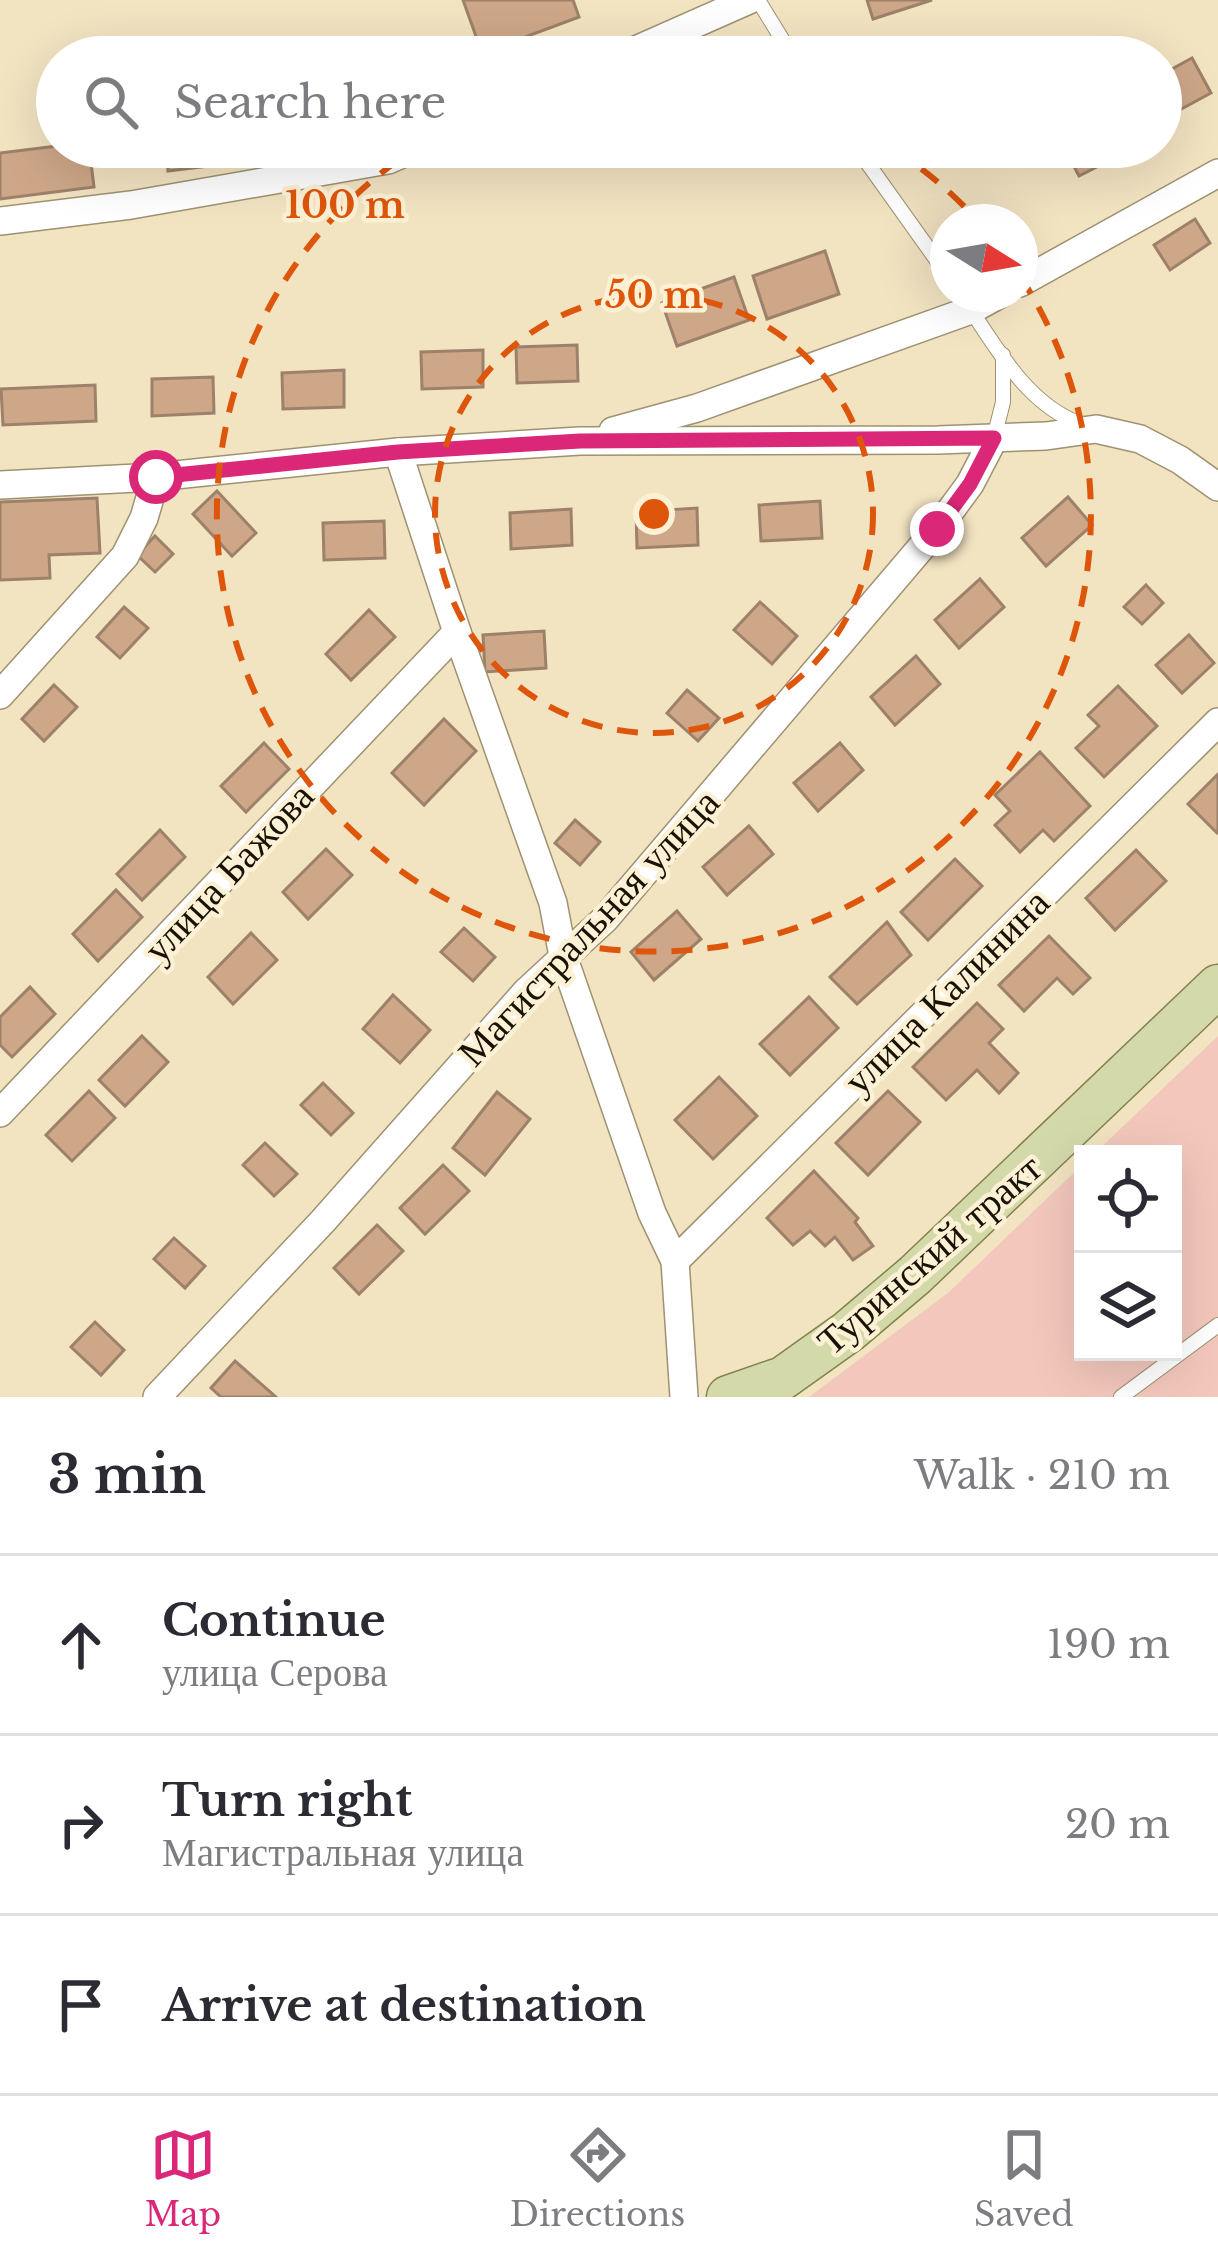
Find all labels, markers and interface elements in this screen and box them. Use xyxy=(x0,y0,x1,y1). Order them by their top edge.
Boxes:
search box xyxy=(36,36,1182,168)
icon: search xyxy=(78,69,144,135)
text: Search here xyxy=(174,74,446,130)
text: 100 m xyxy=(285,183,405,228)
north arrow xyxy=(930,204,1038,312)
text: 50 m xyxy=(605,273,703,318)
route start xyxy=(129,450,183,504)
centre of rings xyxy=(633,493,675,535)
route end xyxy=(910,502,964,556)
street label: улица Бажова xyxy=(133,772,324,972)
street label: Магистральная улица xyxy=(447,778,730,1076)
street label: улица Калинина xyxy=(833,878,1059,1104)
street label: Туринский тракт xyxy=(807,1144,1052,1365)
map controls xyxy=(1074,1145,1182,1361)
button: locate xyxy=(1074,1145,1182,1253)
button: layers xyxy=(1074,1253,1182,1361)
text: 3 min xyxy=(48,1444,206,1507)
text: Walk · 210 m xyxy=(914,1451,1170,1500)
text: Continue xyxy=(162,1592,386,1648)
icon: ahead xyxy=(48,1612,114,1678)
text: 190 m xyxy=(1047,1620,1170,1669)
text: улица Серова xyxy=(162,1648,388,1697)
text: Turn right xyxy=(162,1772,412,1828)
icon: right xyxy=(48,1792,114,1858)
text: 20 m xyxy=(1065,1800,1170,1849)
text: Магистральная улица xyxy=(162,1828,524,1877)
icon: arrive xyxy=(48,1972,114,2038)
text: Arrive at destination xyxy=(162,1977,646,2033)
tab: Map xyxy=(144,2122,221,2235)
tab: Directions xyxy=(510,2122,685,2235)
tab: Saved xyxy=(974,2122,1074,2235)

